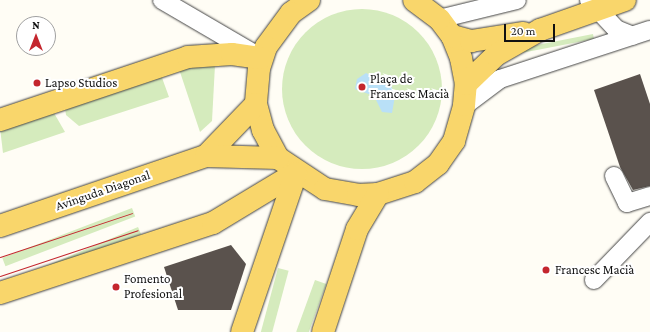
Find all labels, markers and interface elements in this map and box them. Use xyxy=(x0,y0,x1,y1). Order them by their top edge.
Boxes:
north arrow xyxy=(16,16,56,56)
scale bar xyxy=(506,16,557,42)
text: N xyxy=(32,19,40,31)
text: 20 m xyxy=(511,24,535,38)
place label: Plaça de Francesc Macià xyxy=(370,72,449,103)
place label: Lapso Studios xyxy=(45,75,117,91)
marker: Lapso Studios xyxy=(32,78,42,88)
marker: Plaça de Francesc Macià xyxy=(357,82,367,92)
street label: Avinguda Diagonal xyxy=(54,167,152,215)
place label: Francesc Macià xyxy=(555,262,634,278)
marker: Francesc Macià xyxy=(540,264,552,276)
place label: Fomento Profesional xyxy=(124,272,182,303)
marker: Fomento Profesional xyxy=(111,282,121,292)

